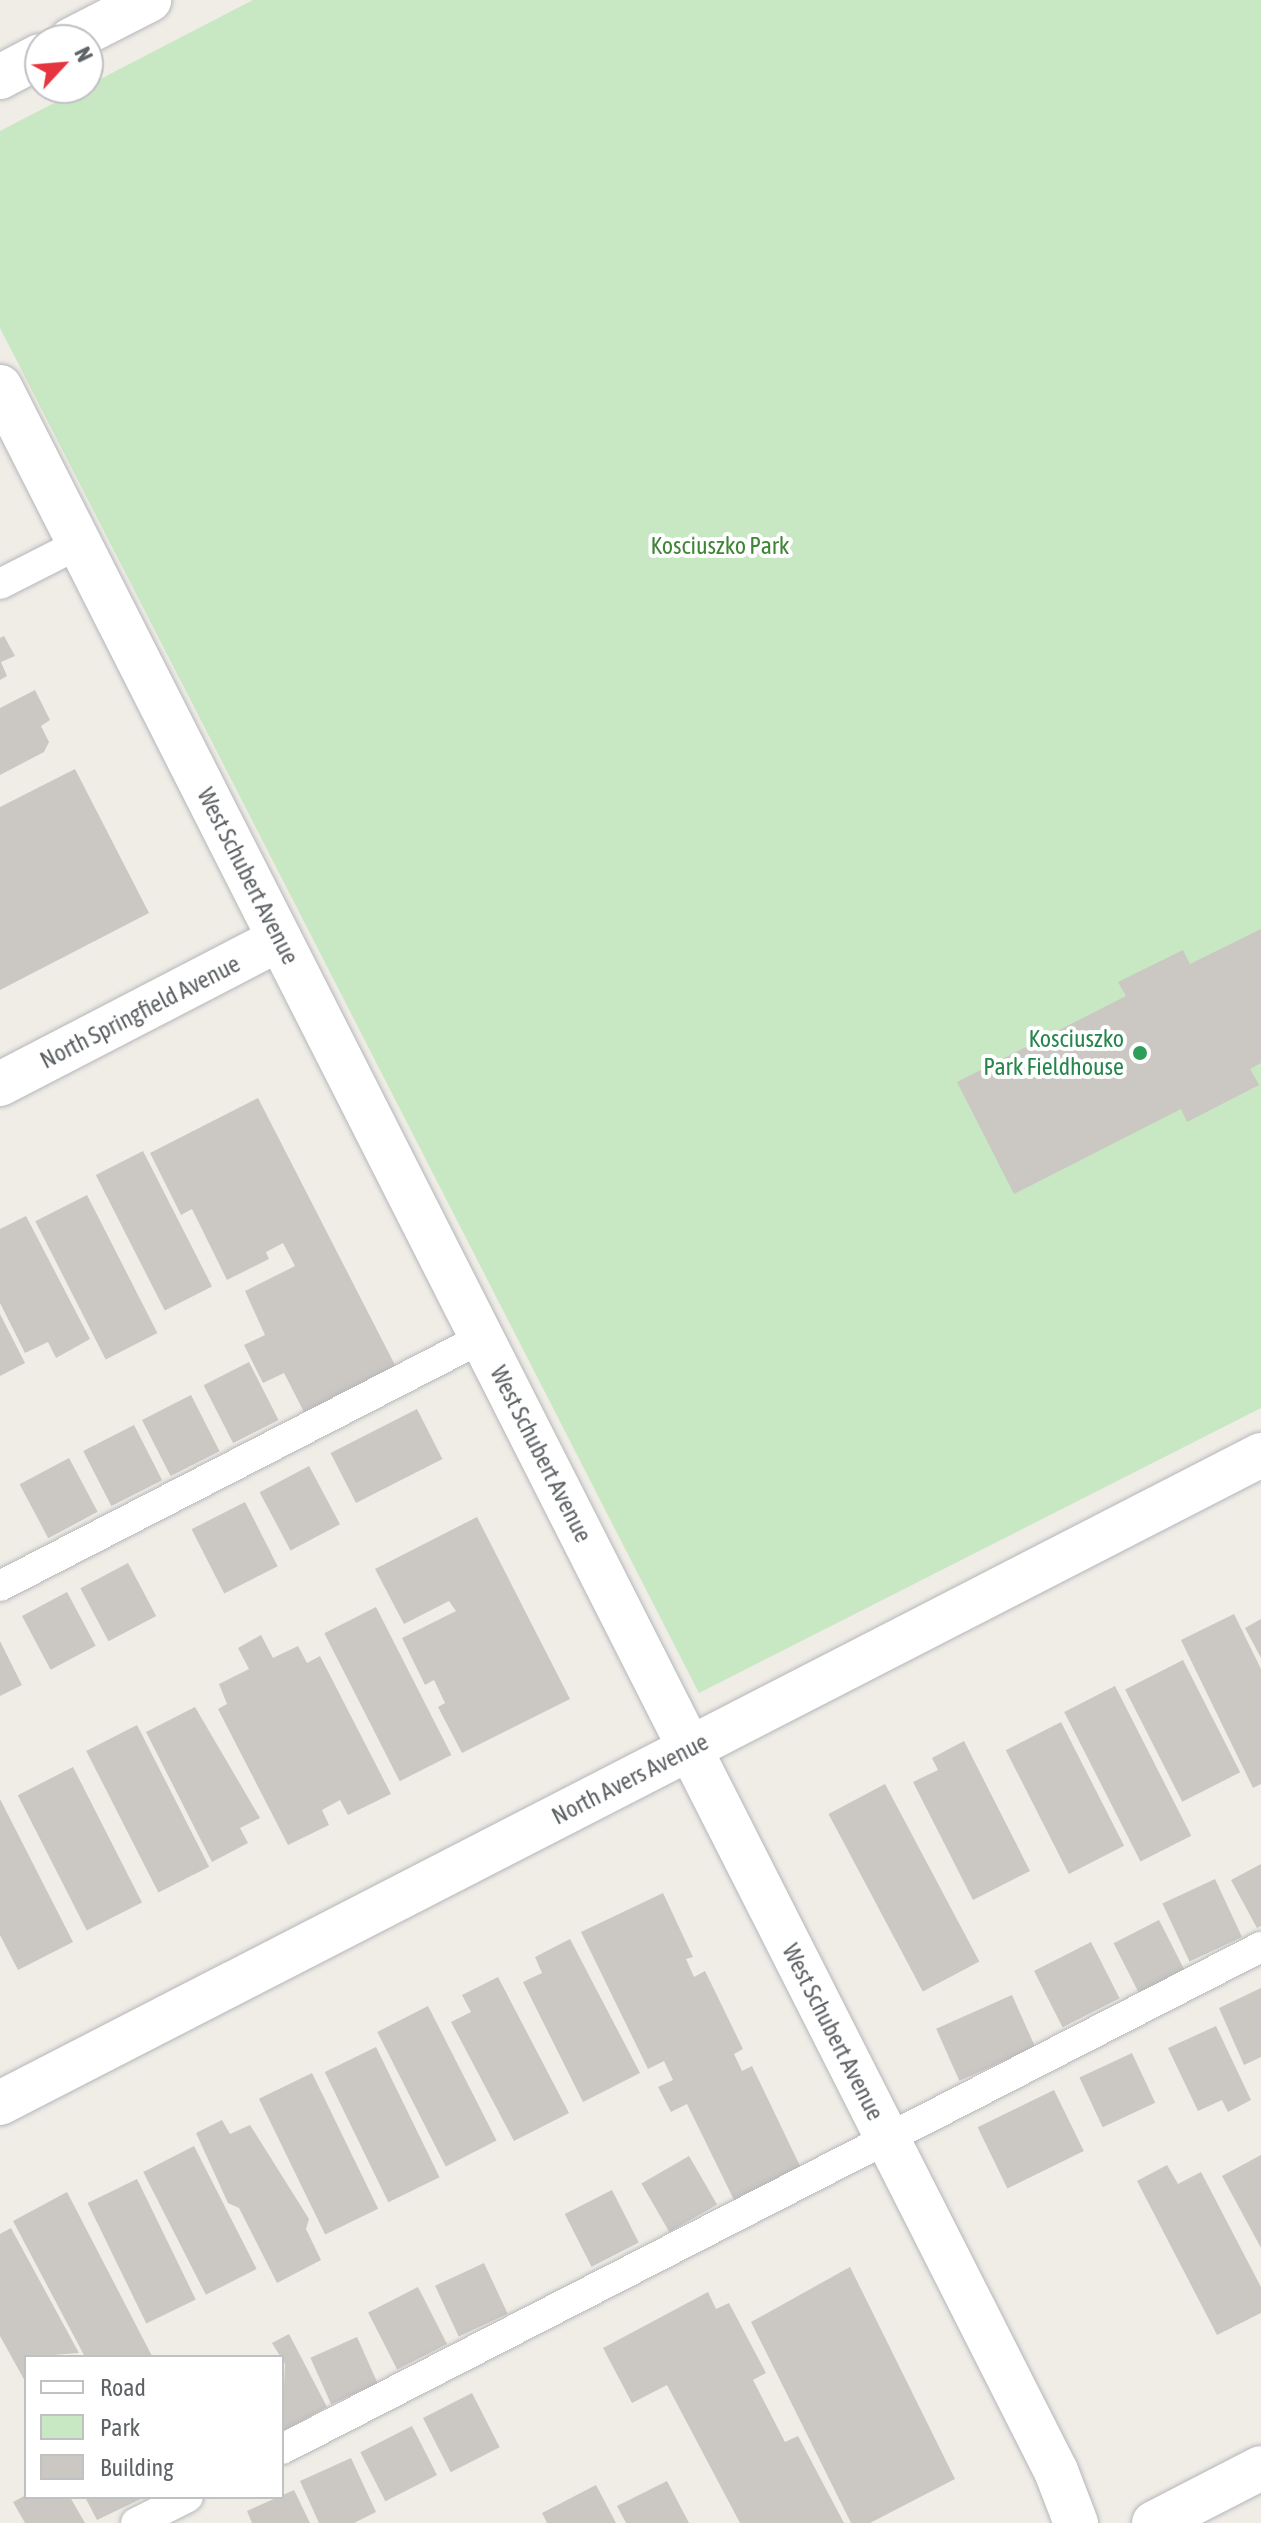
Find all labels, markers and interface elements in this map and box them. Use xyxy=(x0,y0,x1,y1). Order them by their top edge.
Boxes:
north arrow xyxy=(24,24,104,104)
text: N xyxy=(69,43,98,66)
park label: Kosciuszko Park xyxy=(651,532,789,560)
street label: West Schubert Avenue xyxy=(191,783,305,969)
street label: North Springfield Avenue xyxy=(35,949,245,1075)
place label: Kosciuszko Park Fieldhouse xyxy=(983,1025,1124,1081)
marker: Kosciuszko Park Fieldhouse xyxy=(1131,1044,1149,1062)
street label: West Schubert Avenue xyxy=(484,1361,598,1547)
street label: North Avers Avenue xyxy=(547,1727,713,1831)
street label: West Schubert Avenue xyxy=(776,1939,890,2125)
legend xyxy=(24,2355,284,2499)
text: Road xyxy=(100,2374,146,2401)
text: Park xyxy=(100,2414,140,2441)
text: Building xyxy=(100,2454,173,2481)

